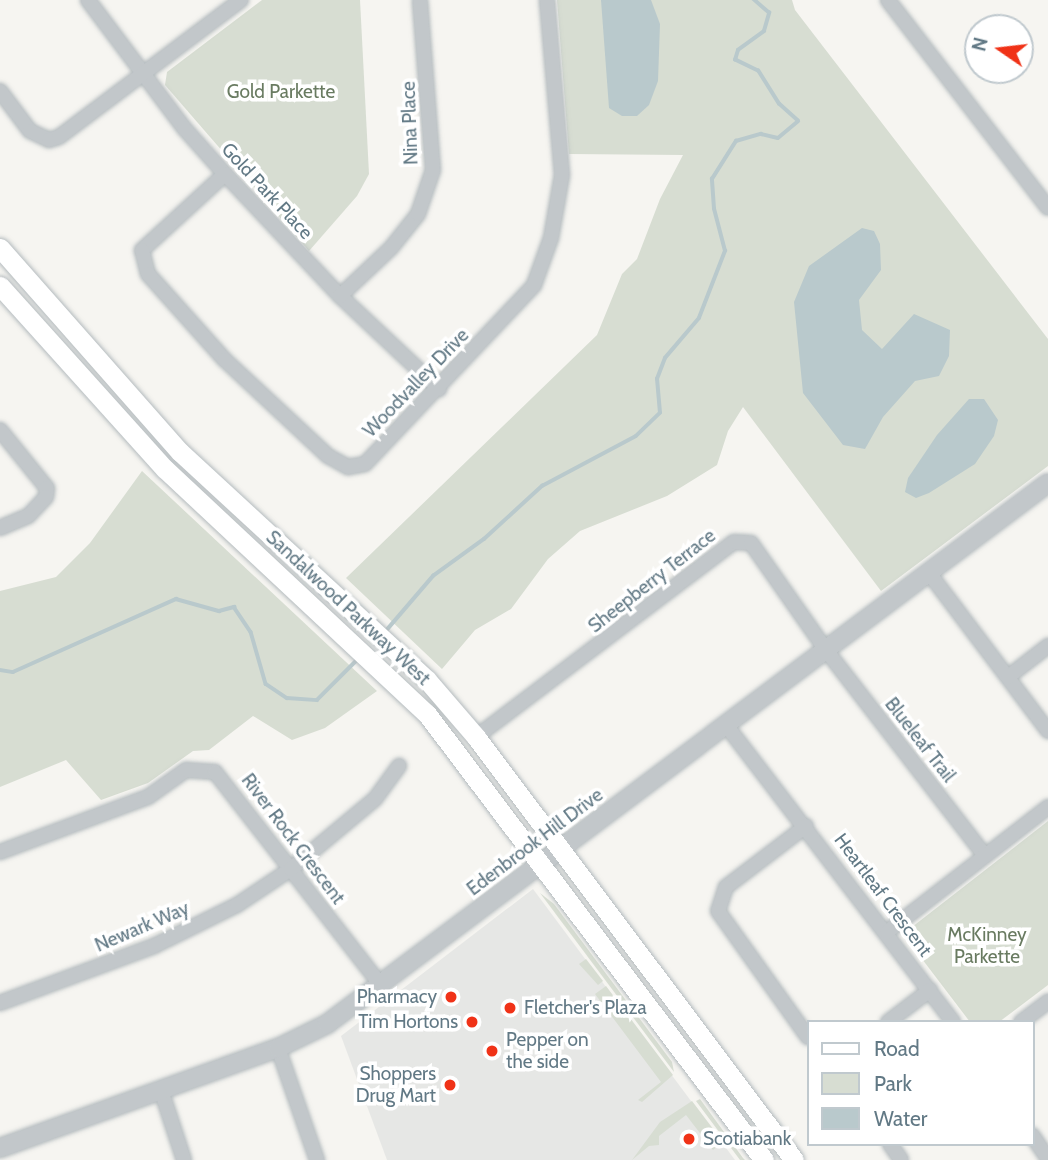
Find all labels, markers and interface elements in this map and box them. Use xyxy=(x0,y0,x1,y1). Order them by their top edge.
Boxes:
north arrow xyxy=(964,14,1034,84)
text: N xyxy=(967,35,993,54)
park label: Gold Parkette xyxy=(227,81,335,103)
street label: Nina Place xyxy=(397,81,423,165)
street label: Gold Park Place xyxy=(217,138,317,244)
street label: Woodvalley Drive xyxy=(358,324,474,442)
street label: Sheepberry Terrace xyxy=(584,524,720,638)
street label: Sandalwood Parkway West xyxy=(261,526,435,690)
street label: Blueleaf Trail xyxy=(880,693,960,787)
street label: River Rock Crescent xyxy=(236,769,350,909)
street label: Edenbrook Hill Drive xyxy=(463,783,607,901)
street label: Heartleaf Crescent xyxy=(829,829,937,961)
street label: Newark Way xyxy=(92,897,192,957)
park label: McKinney Parkette xyxy=(947,924,1027,968)
place label: Pharmacy xyxy=(357,986,437,1008)
marker: Pharmacy xyxy=(443,989,459,1005)
place label: Fletcher's Plaza xyxy=(524,997,647,1019)
marker: Fletcher's Plaza xyxy=(502,1000,518,1016)
place label: Tim Hortons xyxy=(358,1011,458,1033)
marker: Tim Hortons xyxy=(464,1014,480,1030)
legend xyxy=(806,1020,1034,1146)
place label: Pepper on the side xyxy=(506,1029,589,1073)
text: Road xyxy=(874,1036,920,1061)
marker: Pepper on the side xyxy=(484,1043,500,1059)
place label: Shoppers Drug Mart xyxy=(356,1063,436,1107)
text: Park xyxy=(874,1071,912,1096)
marker: Shoppers Drug Mart xyxy=(442,1077,458,1093)
text: Water xyxy=(874,1106,927,1131)
place label: Scotiabank xyxy=(703,1128,791,1150)
marker: Scotiabank xyxy=(681,1131,697,1147)

